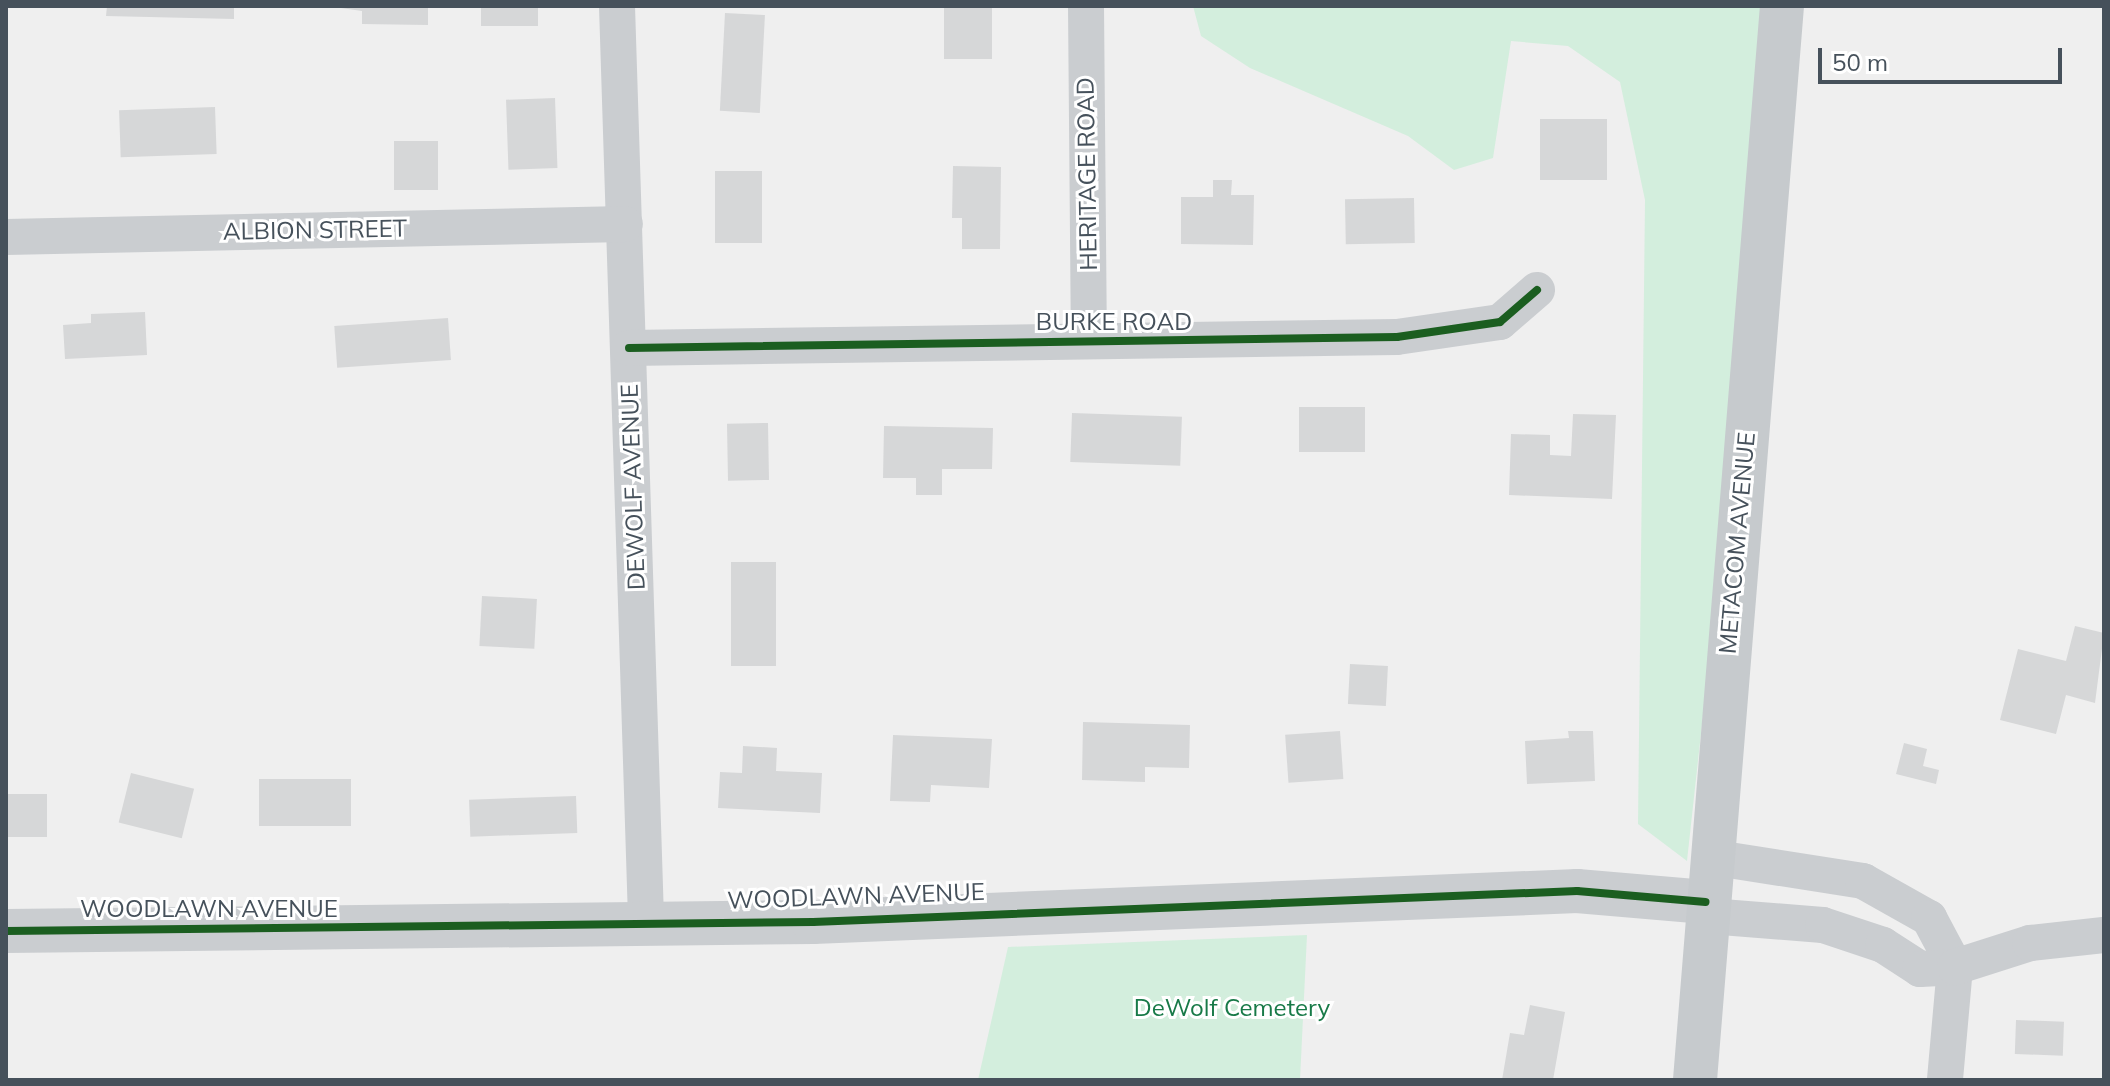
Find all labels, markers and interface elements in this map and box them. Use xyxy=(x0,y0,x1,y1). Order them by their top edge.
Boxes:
scale bar xyxy=(1822,32,2066,82)
text: 50 m xyxy=(1832,47,1888,77)
street label: HERITAGE ROAD xyxy=(1071,77,1103,271)
street label: ALBION STREET xyxy=(223,214,407,246)
street label: BURKE ROAD xyxy=(1036,308,1192,336)
street label: DEWOLF AVENUE xyxy=(615,383,651,591)
street label: METACOM AVENUE xyxy=(1713,431,1761,655)
street label: WOODLAWN AVENUE xyxy=(727,877,985,915)
street label: WOODLAWN AVENUE xyxy=(80,895,338,923)
park label: DeWolf Cemetery xyxy=(1134,994,1330,1022)

